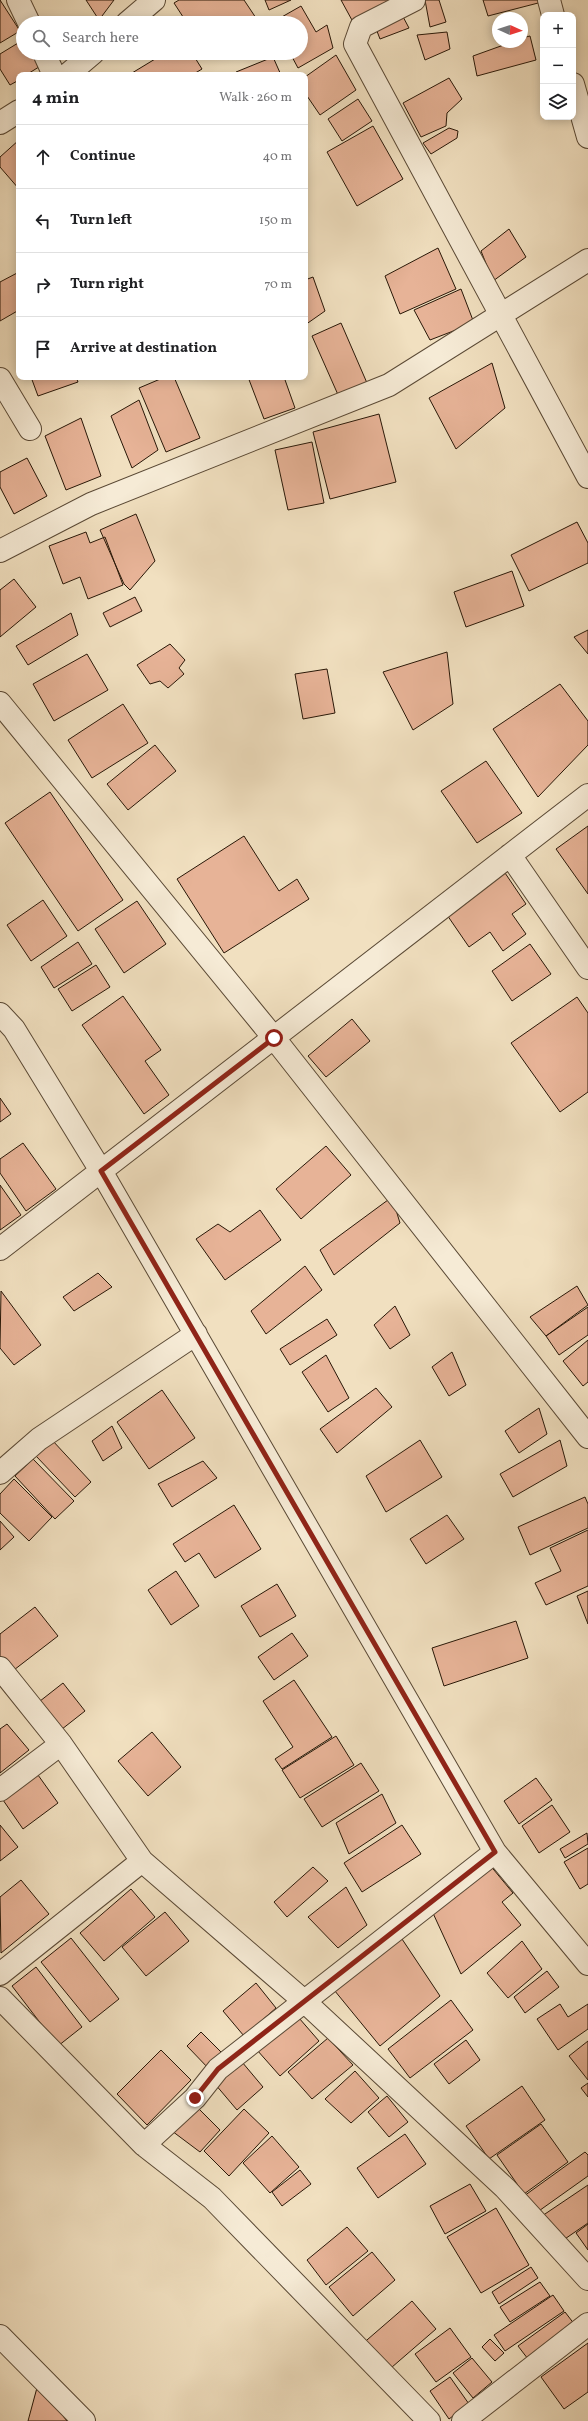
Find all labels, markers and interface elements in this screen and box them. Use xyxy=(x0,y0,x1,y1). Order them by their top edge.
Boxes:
north arrow xyxy=(492,12,528,48)
map controls xyxy=(540,12,576,120)
button: + xyxy=(540,12,576,48)
search box xyxy=(16,16,308,60)
icon: search xyxy=(30,27,52,49)
text: Search here xyxy=(62,28,139,49)
button: − xyxy=(540,48,576,84)
button: layers xyxy=(540,84,576,120)
text: 4 min xyxy=(32,87,79,110)
text: Walk · 260 m xyxy=(219,89,292,107)
icon: ahead xyxy=(32,146,54,168)
text: Continue xyxy=(70,146,135,167)
text: 40 m xyxy=(263,148,292,166)
icon: left xyxy=(32,210,54,232)
text: Turn left xyxy=(70,210,132,231)
text: 150 m xyxy=(259,212,292,230)
icon: right xyxy=(32,274,54,296)
text: Turn right xyxy=(70,274,144,295)
text: 70 m xyxy=(264,276,292,294)
icon: arrive xyxy=(32,338,54,360)
text: Arrive at destination xyxy=(70,338,217,359)
route start xyxy=(265,1029,283,1047)
route end xyxy=(186,2089,204,2107)

